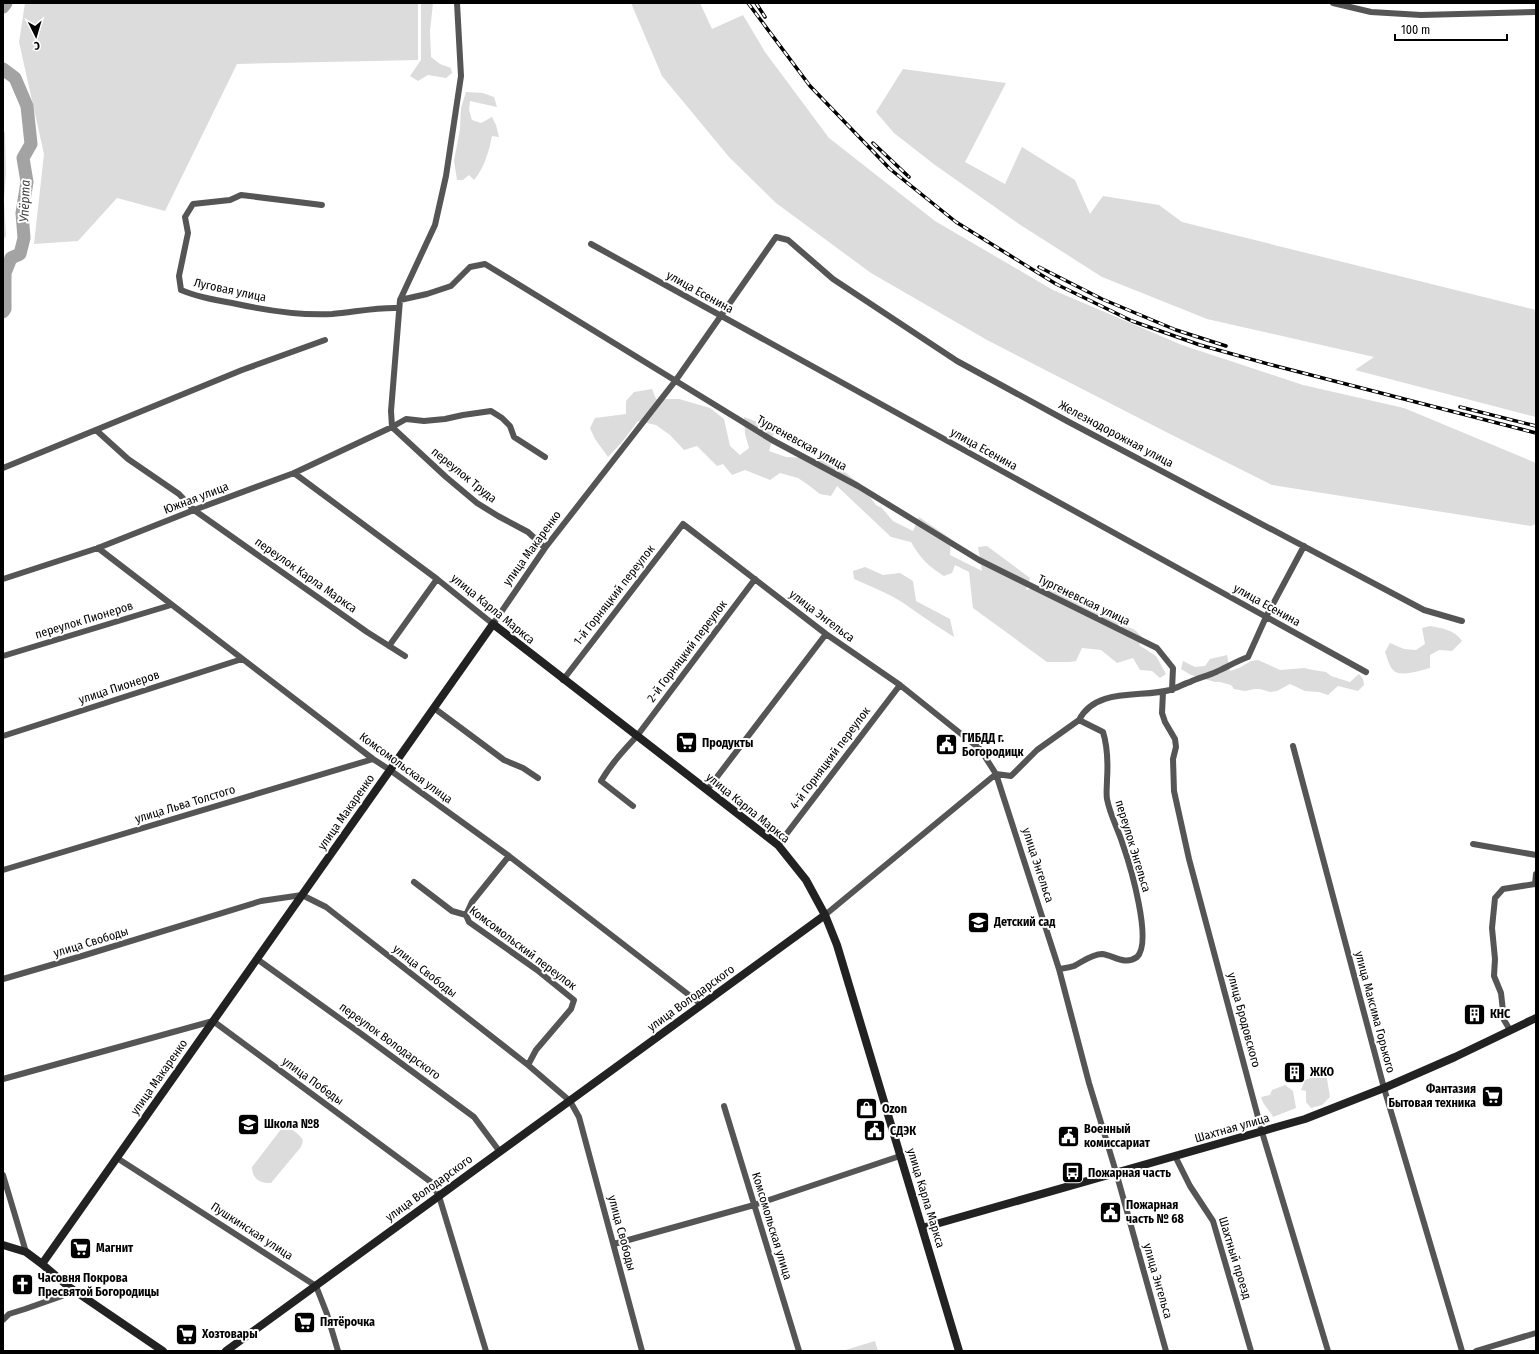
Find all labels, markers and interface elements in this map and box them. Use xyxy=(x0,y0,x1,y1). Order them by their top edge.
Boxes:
north arrow xyxy=(16,16,56,56)
scale bar xyxy=(1395,16,1507,42)
text: 100 m xyxy=(1401,23,1430,37)
text: С xyxy=(33,39,40,52)
water label: Упёрта xyxy=(16,179,33,222)
street label: улица Есенина xyxy=(664,268,736,316)
street label: Луговая улица xyxy=(192,275,268,305)
street label: Железнодорожная улица xyxy=(1056,398,1176,470)
street label: Тургеневская улица xyxy=(755,412,850,474)
street label: улица Есенина xyxy=(948,425,1020,473)
street label: переулок Труда xyxy=(429,444,499,506)
street label: Южная улица xyxy=(162,479,231,517)
street label: улица Макаренко xyxy=(500,508,564,588)
street label: переулок Карла Маркса xyxy=(252,534,360,616)
street label: 1-й Горняцкий переулок xyxy=(571,542,658,648)
street label: улица Карла Маркса xyxy=(448,571,538,647)
street label: Тургеневская улица xyxy=(1036,572,1132,628)
street label: улица Есенина xyxy=(1231,581,1303,629)
street label: улица Энгельса xyxy=(787,587,857,645)
street label: 2-й Горняцкий переулок xyxy=(644,597,730,705)
street label: переулок Пионеров xyxy=(33,598,135,642)
street label: улица Пионеров xyxy=(77,667,161,707)
street label: 4-й Горняцкий переулок xyxy=(787,704,873,812)
street label: Комсомольская улица xyxy=(357,730,455,807)
supermarket icon: Продукты xyxy=(674,730,700,756)
place label: ГИБДД г. Богородицк xyxy=(962,731,1025,759)
public building icon: ГИБДД г. Богородицк xyxy=(933,732,959,758)
place label: Продукты xyxy=(702,736,753,750)
street label: улица Карла Маркса xyxy=(703,770,793,846)
street label: улица Макаренко xyxy=(315,771,377,853)
street label: улица Льва Толстого xyxy=(133,782,237,826)
street label: переулок Энгельса xyxy=(1112,798,1154,894)
street label: улица Энгельса xyxy=(1019,826,1057,904)
street label: Комсомольский переулок xyxy=(467,903,580,993)
school or university icon: Детский сад xyxy=(965,909,991,935)
place label: Детский сад xyxy=(993,915,1055,929)
street label: улица Свободы xyxy=(52,924,130,960)
street label: улица Свободы xyxy=(390,942,460,1000)
street label: улица Максима Горького xyxy=(1352,950,1398,1074)
street label: улица Володарского xyxy=(645,962,737,1034)
street label: улица Бродовского xyxy=(1225,971,1263,1069)
street label: переулок Володарского xyxy=(337,1000,443,1082)
building icon: КНС xyxy=(1461,1001,1487,1027)
place label: КНС xyxy=(1490,1007,1511,1021)
street label: улица Макаренко xyxy=(128,1036,190,1118)
street label: улица Победы xyxy=(280,1054,346,1108)
building icon: ЖКО xyxy=(1282,1059,1308,1085)
place label: ЖКО xyxy=(1309,1065,1335,1079)
place label: Фантазия Бытовая техника xyxy=(1388,1082,1476,1110)
supermarket icon: Фантазия Бытовая техника xyxy=(1479,1083,1505,1109)
shop icon: Ozon xyxy=(854,1096,880,1122)
place label: Ozon xyxy=(882,1102,907,1116)
school or university icon: Школа №8 xyxy=(236,1111,262,1137)
street label: Шахтная улица xyxy=(1193,1111,1271,1145)
place label: Школа №8 xyxy=(264,1117,320,1131)
public building icon: СДЭК xyxy=(862,1118,888,1144)
place label: Военный комиссариат xyxy=(1084,1122,1151,1150)
public building icon: Военный комиссариат xyxy=(1055,1123,1081,1149)
place label: СДЭК xyxy=(890,1124,916,1138)
street label: улица Карла Маркса xyxy=(904,1146,948,1250)
street label: улица Володарского xyxy=(383,1152,475,1224)
bus stop icon: Пожарная часть xyxy=(1059,1160,1085,1186)
place label: Пожарная часть xyxy=(1088,1166,1171,1180)
street label: Комсомольская улица xyxy=(749,1171,795,1282)
street label: улица Свободы xyxy=(605,1194,639,1272)
place label: Пожарная часть № 68 xyxy=(1126,1198,1185,1226)
street label: Пушкинская улица xyxy=(208,1199,296,1263)
public building icon: Пожарная часть № 68 xyxy=(1098,1199,1124,1225)
street label: Шахтный проезд xyxy=(1216,1215,1254,1301)
supermarket icon: Магнит xyxy=(67,1235,93,1261)
place label: Магнит xyxy=(96,1241,134,1255)
street label: улица Энгельса xyxy=(1141,1242,1175,1320)
place label: Часовня Покрова Пресвятой Богородицы xyxy=(38,1271,159,1299)
church icon: Часовня Покрова Пресвятой Богородицы xyxy=(9,1272,35,1298)
supermarket icon: Пятёрочка xyxy=(291,1309,317,1335)
place label: Пятёрочка xyxy=(320,1315,375,1329)
supermarket icon: Хозтовары xyxy=(173,1321,199,1347)
place label: Хозтовары xyxy=(201,1327,258,1341)

